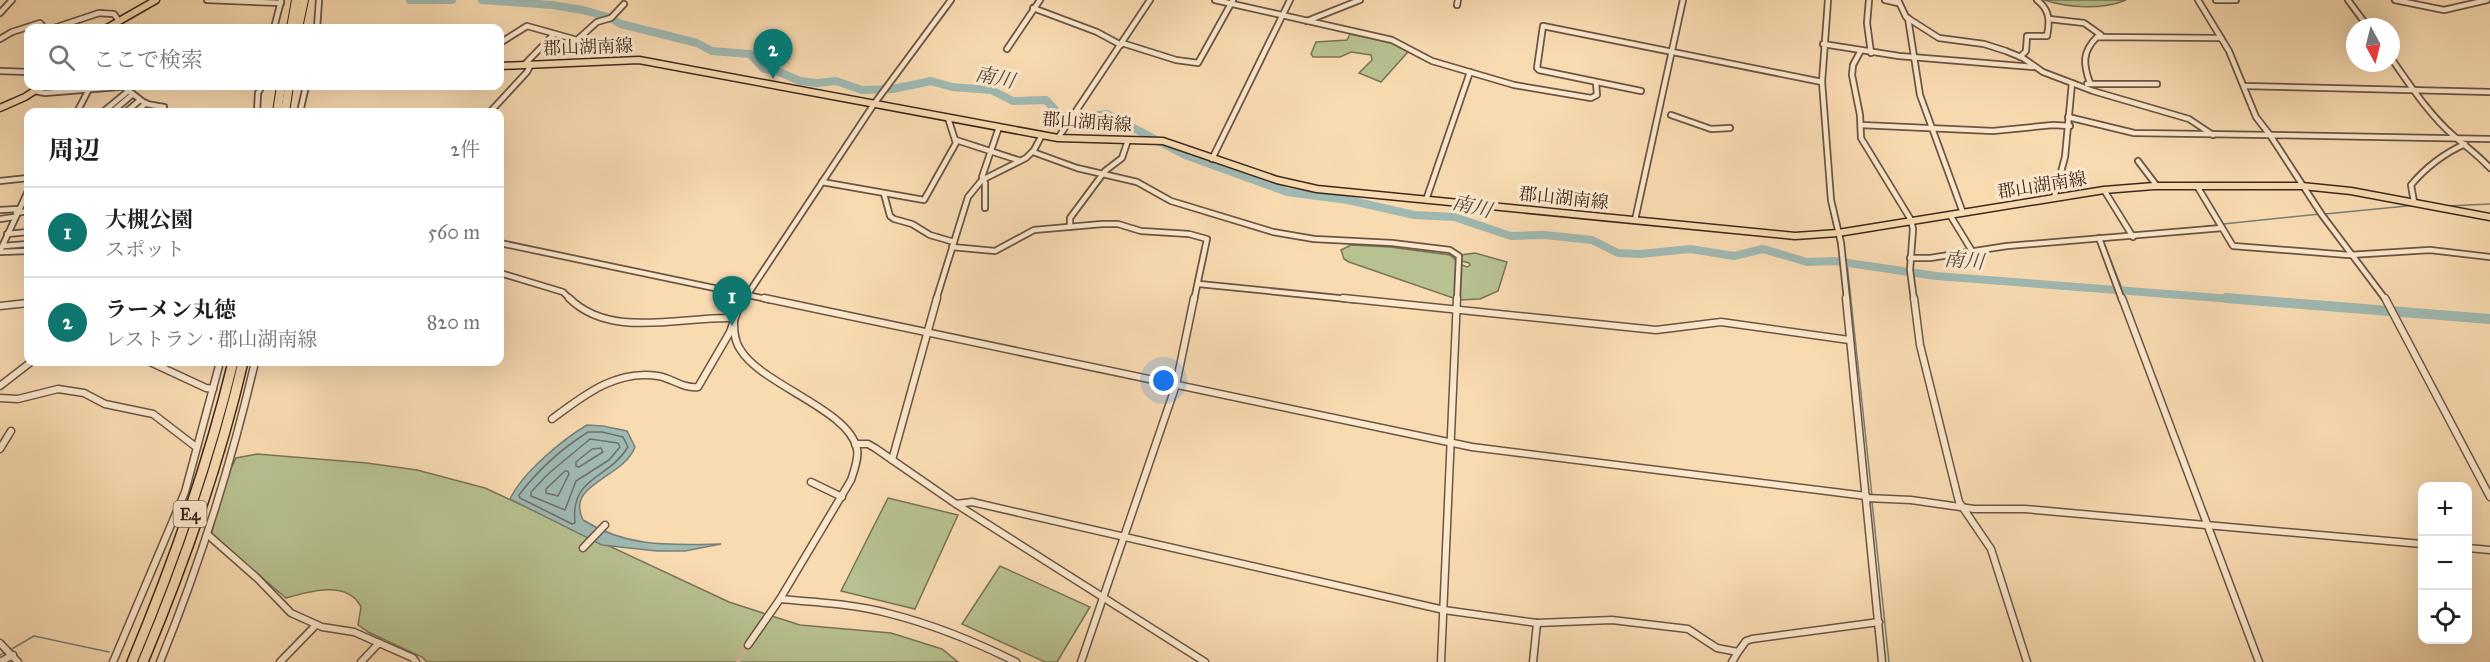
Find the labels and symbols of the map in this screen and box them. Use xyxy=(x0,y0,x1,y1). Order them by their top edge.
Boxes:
north arrow xyxy=(2346,18,2400,72)
pin: 2 xyxy=(754,29,792,79)
street label: 郡山湖南線 xyxy=(543,34,633,60)
water label: 南川 xyxy=(973,61,1019,93)
street label: 郡山湖南線 xyxy=(1041,108,1133,136)
street label: 郡山湖南線 xyxy=(1996,167,2088,203)
street label: 郡山湖南線 xyxy=(1518,182,1610,214)
water label: 南川 xyxy=(1450,190,1496,223)
water label: 南川 xyxy=(1943,246,1987,274)
pin: 1 xyxy=(712,276,752,326)
your location xyxy=(1149,366,1178,395)
road number: E4 xyxy=(174,501,207,527)

